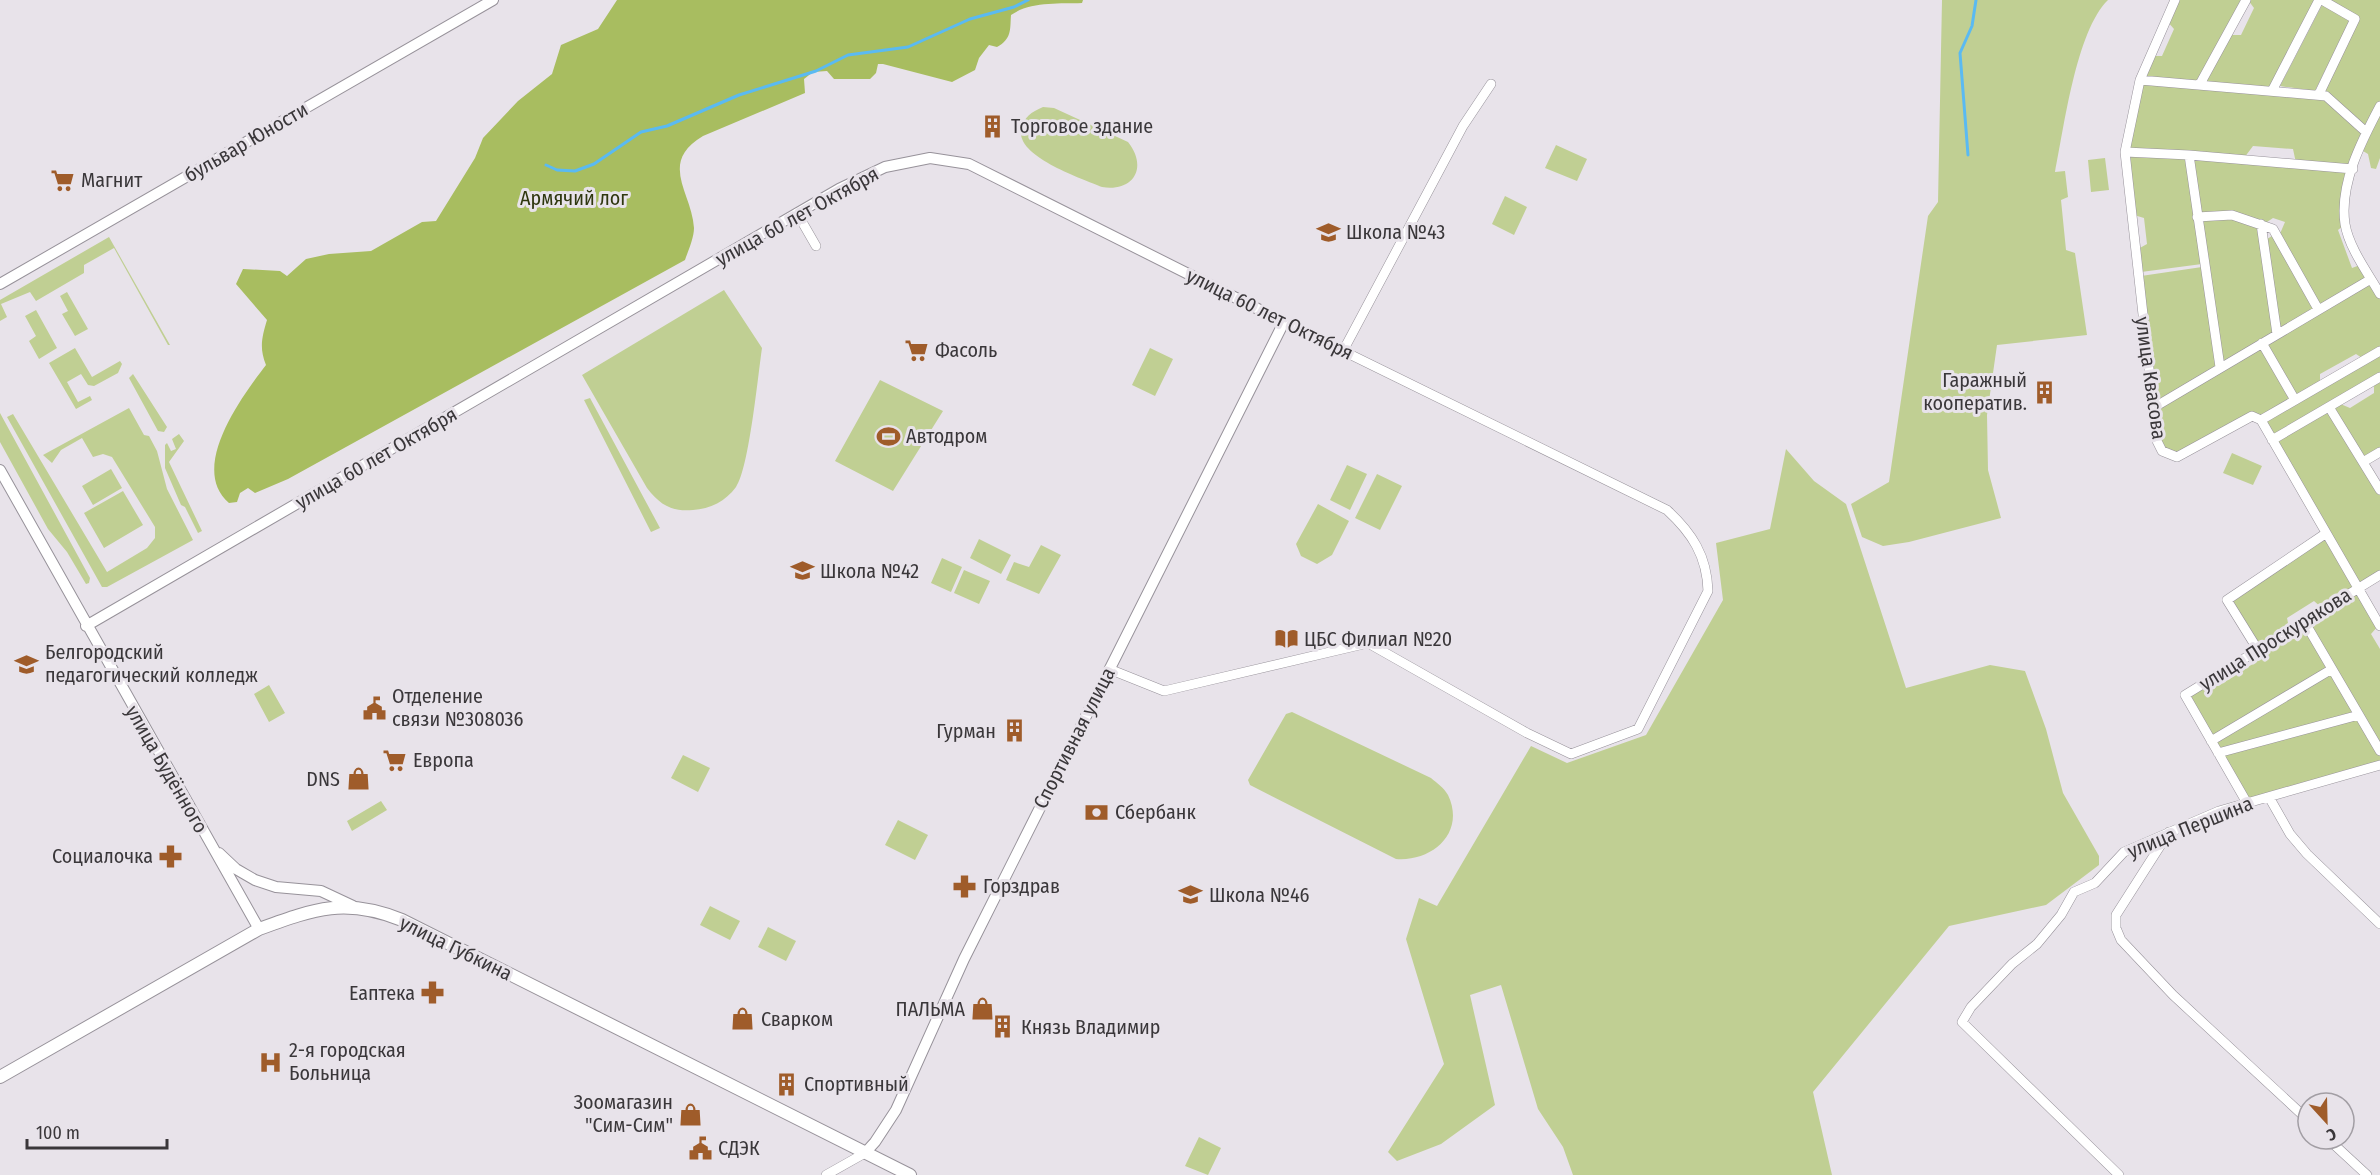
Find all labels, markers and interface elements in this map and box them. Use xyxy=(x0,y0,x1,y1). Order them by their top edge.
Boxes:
street label: бульвар Юности xyxy=(180,97,312,187)
building icon: Торговое здание xyxy=(980,113,1006,139)
place label: Торговое здание xyxy=(1011,114,1153,138)
street label: улица 60 лет Октября xyxy=(711,161,883,271)
supermarket icon: Магнит xyxy=(50,167,76,193)
place label: Магнит xyxy=(81,168,143,192)
park label: Армячий лог xyxy=(520,186,628,210)
school or university icon: Школа №43 xyxy=(1315,219,1341,245)
place label: Школа №43 xyxy=(1346,220,1445,244)
street label: улица 60 лет Октября xyxy=(1183,263,1357,365)
street label: улица Квасова xyxy=(2131,315,2171,441)
supermarket icon: Фасоль xyxy=(904,337,930,363)
place label: Фасоль xyxy=(935,338,997,362)
place label: Гаражный кооператив. xyxy=(1923,368,2027,415)
building icon: Гаражный кооператив. xyxy=(2032,379,2058,405)
street label: улица 60 лет Октября xyxy=(291,402,461,514)
sports icon: Автодром xyxy=(875,423,901,449)
place label: Автодром xyxy=(906,424,988,448)
school or university icon: Школа №42 xyxy=(789,558,815,584)
place label: Школа №42 xyxy=(820,559,919,583)
street label: улица Проскурякова xyxy=(2195,583,2355,695)
library icon: ЦБС Филиал №20 xyxy=(1273,626,1299,652)
place label: ЦБС Филиал №20 xyxy=(1304,627,1452,651)
place label: Белгородский педагогический колледж xyxy=(45,640,258,687)
school or university icon: Белгородский педагогический колледж xyxy=(14,651,40,677)
street label: Спортивная улица xyxy=(1028,663,1120,813)
place label: Отделение связи №308036 xyxy=(392,684,524,731)
public building icon: Отделение связи №308036 xyxy=(361,695,387,721)
street label: улица Будённого xyxy=(121,701,213,837)
building icon: Гурман xyxy=(1001,718,1027,744)
place label: Гурман xyxy=(936,719,996,743)
supermarket icon: Европа xyxy=(382,747,408,773)
place label: Европа xyxy=(413,748,474,772)
shop icon: DNS xyxy=(345,766,371,792)
place label: DNS xyxy=(306,767,340,791)
street label: улица Першина xyxy=(2124,791,2256,863)
bank icon: Сбербанк xyxy=(1084,799,1110,825)
place label: Сбербанк xyxy=(1115,800,1196,824)
pharmacy icon: Социалочка xyxy=(158,843,184,869)
place label: Социалочка xyxy=(52,844,153,868)
pharmacy icon: Горздрав xyxy=(952,873,978,899)
place label: Горздрав xyxy=(983,874,1060,898)
school or university icon: Школа №46 xyxy=(1178,882,1204,908)
place label: Школа №46 xyxy=(1209,883,1310,907)
street label: улица Губкина xyxy=(396,910,516,986)
pharmacy icon: Еаптека xyxy=(420,980,446,1006)
place label: Еаптека xyxy=(349,981,415,1005)
shop icon: ПАЛЬМА xyxy=(970,996,996,1022)
place label: ПАЛЬМА xyxy=(896,997,965,1021)
shop icon: Сварком xyxy=(730,1006,756,1032)
place label: Сварком xyxy=(761,1007,833,1031)
building icon: Князь Владимир xyxy=(990,1014,1016,1040)
place label: Князь Владимир xyxy=(1021,1015,1160,1039)
place label: 2-я городская Больница xyxy=(289,1038,406,1085)
hospital icon: 2-я городская Больница xyxy=(258,1049,284,1075)
building icon: Спортивный xyxy=(773,1071,799,1097)
place label: Спортивный xyxy=(804,1072,909,1096)
place label: Зоомагазин "Сим-Сим" xyxy=(573,1090,673,1137)
north arrow xyxy=(2296,1091,2356,1151)
shop icon: Зоомагазин "Сим-Сим" xyxy=(678,1101,704,1127)
scale bar xyxy=(27,1112,166,1150)
text: 100 m xyxy=(36,1122,80,1144)
text: С xyxy=(2323,1124,2339,1145)
public building icon: СДЭК xyxy=(687,1135,713,1161)
place label: СДЭК xyxy=(718,1136,760,1160)

